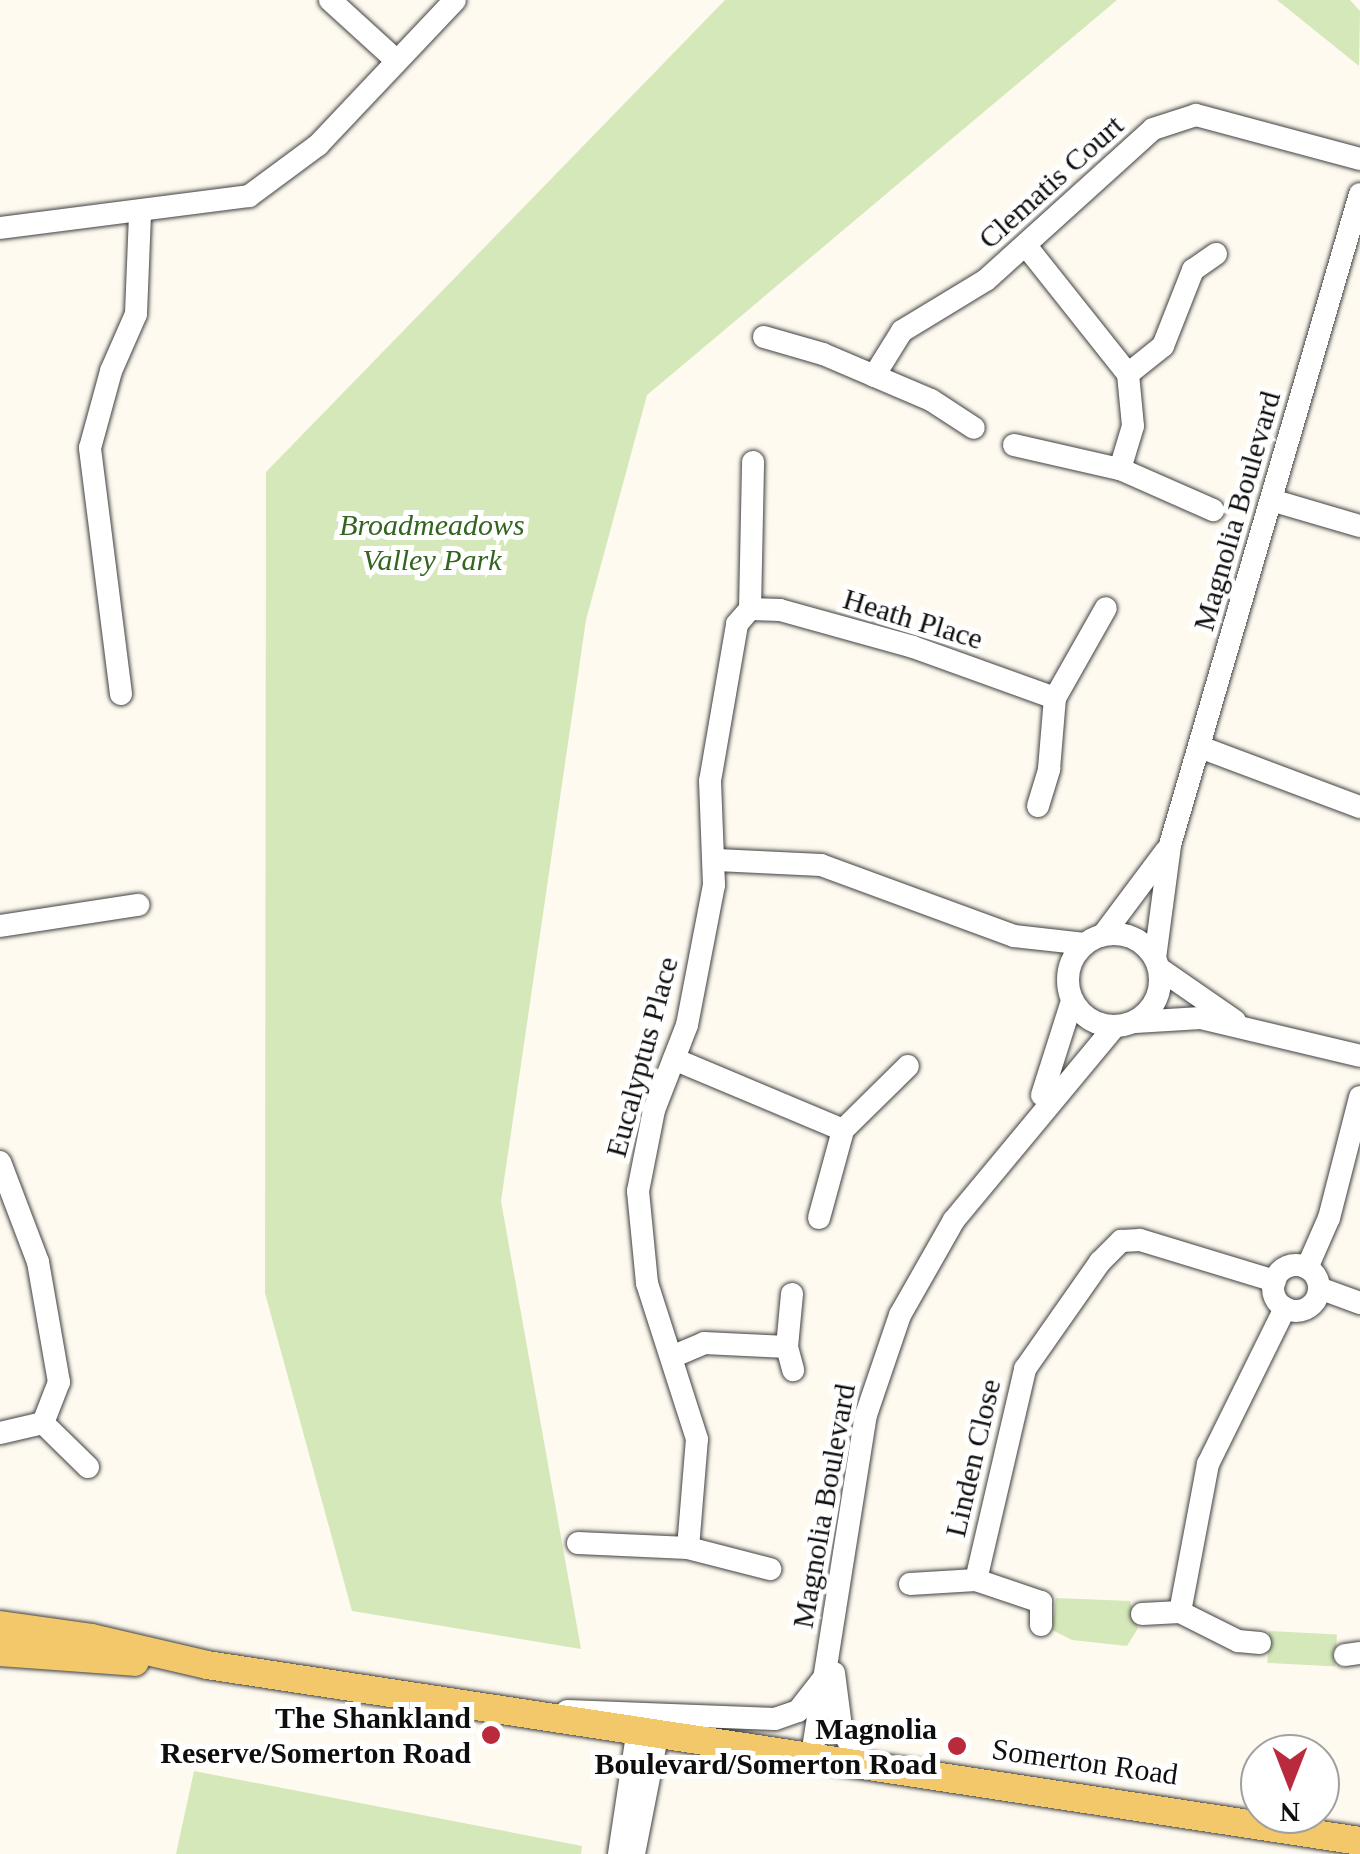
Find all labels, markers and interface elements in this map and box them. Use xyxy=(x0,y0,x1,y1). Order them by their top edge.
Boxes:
street label: Clematis Court xyxy=(971,108,1131,256)
street label: Magnolia Boulevard xyxy=(1186,387,1288,635)
park label: Broadmeadows Valley Park xyxy=(339,507,525,578)
street label: Heath Place xyxy=(839,581,987,657)
street label: Eucalyptus Place xyxy=(598,953,686,1161)
street label: Linden Close xyxy=(937,1376,1009,1540)
street label: Magnolia Boulevard xyxy=(785,1381,863,1631)
place label: The Shankland Reserve/Somerton Road xyxy=(160,1700,471,1770)
place label: Magnolia Boulevard/Somerton Road xyxy=(594,1711,937,1782)
marker: The Shankland Reserve/Somerton Road xyxy=(480,1724,502,1746)
street label: Somerton Road xyxy=(990,1731,1180,1793)
north arrow xyxy=(1240,1734,1340,1834)
marker: Magnolia Boulevard/Somerton Road xyxy=(946,1735,968,1757)
text: N xyxy=(1280,1797,1300,1828)

